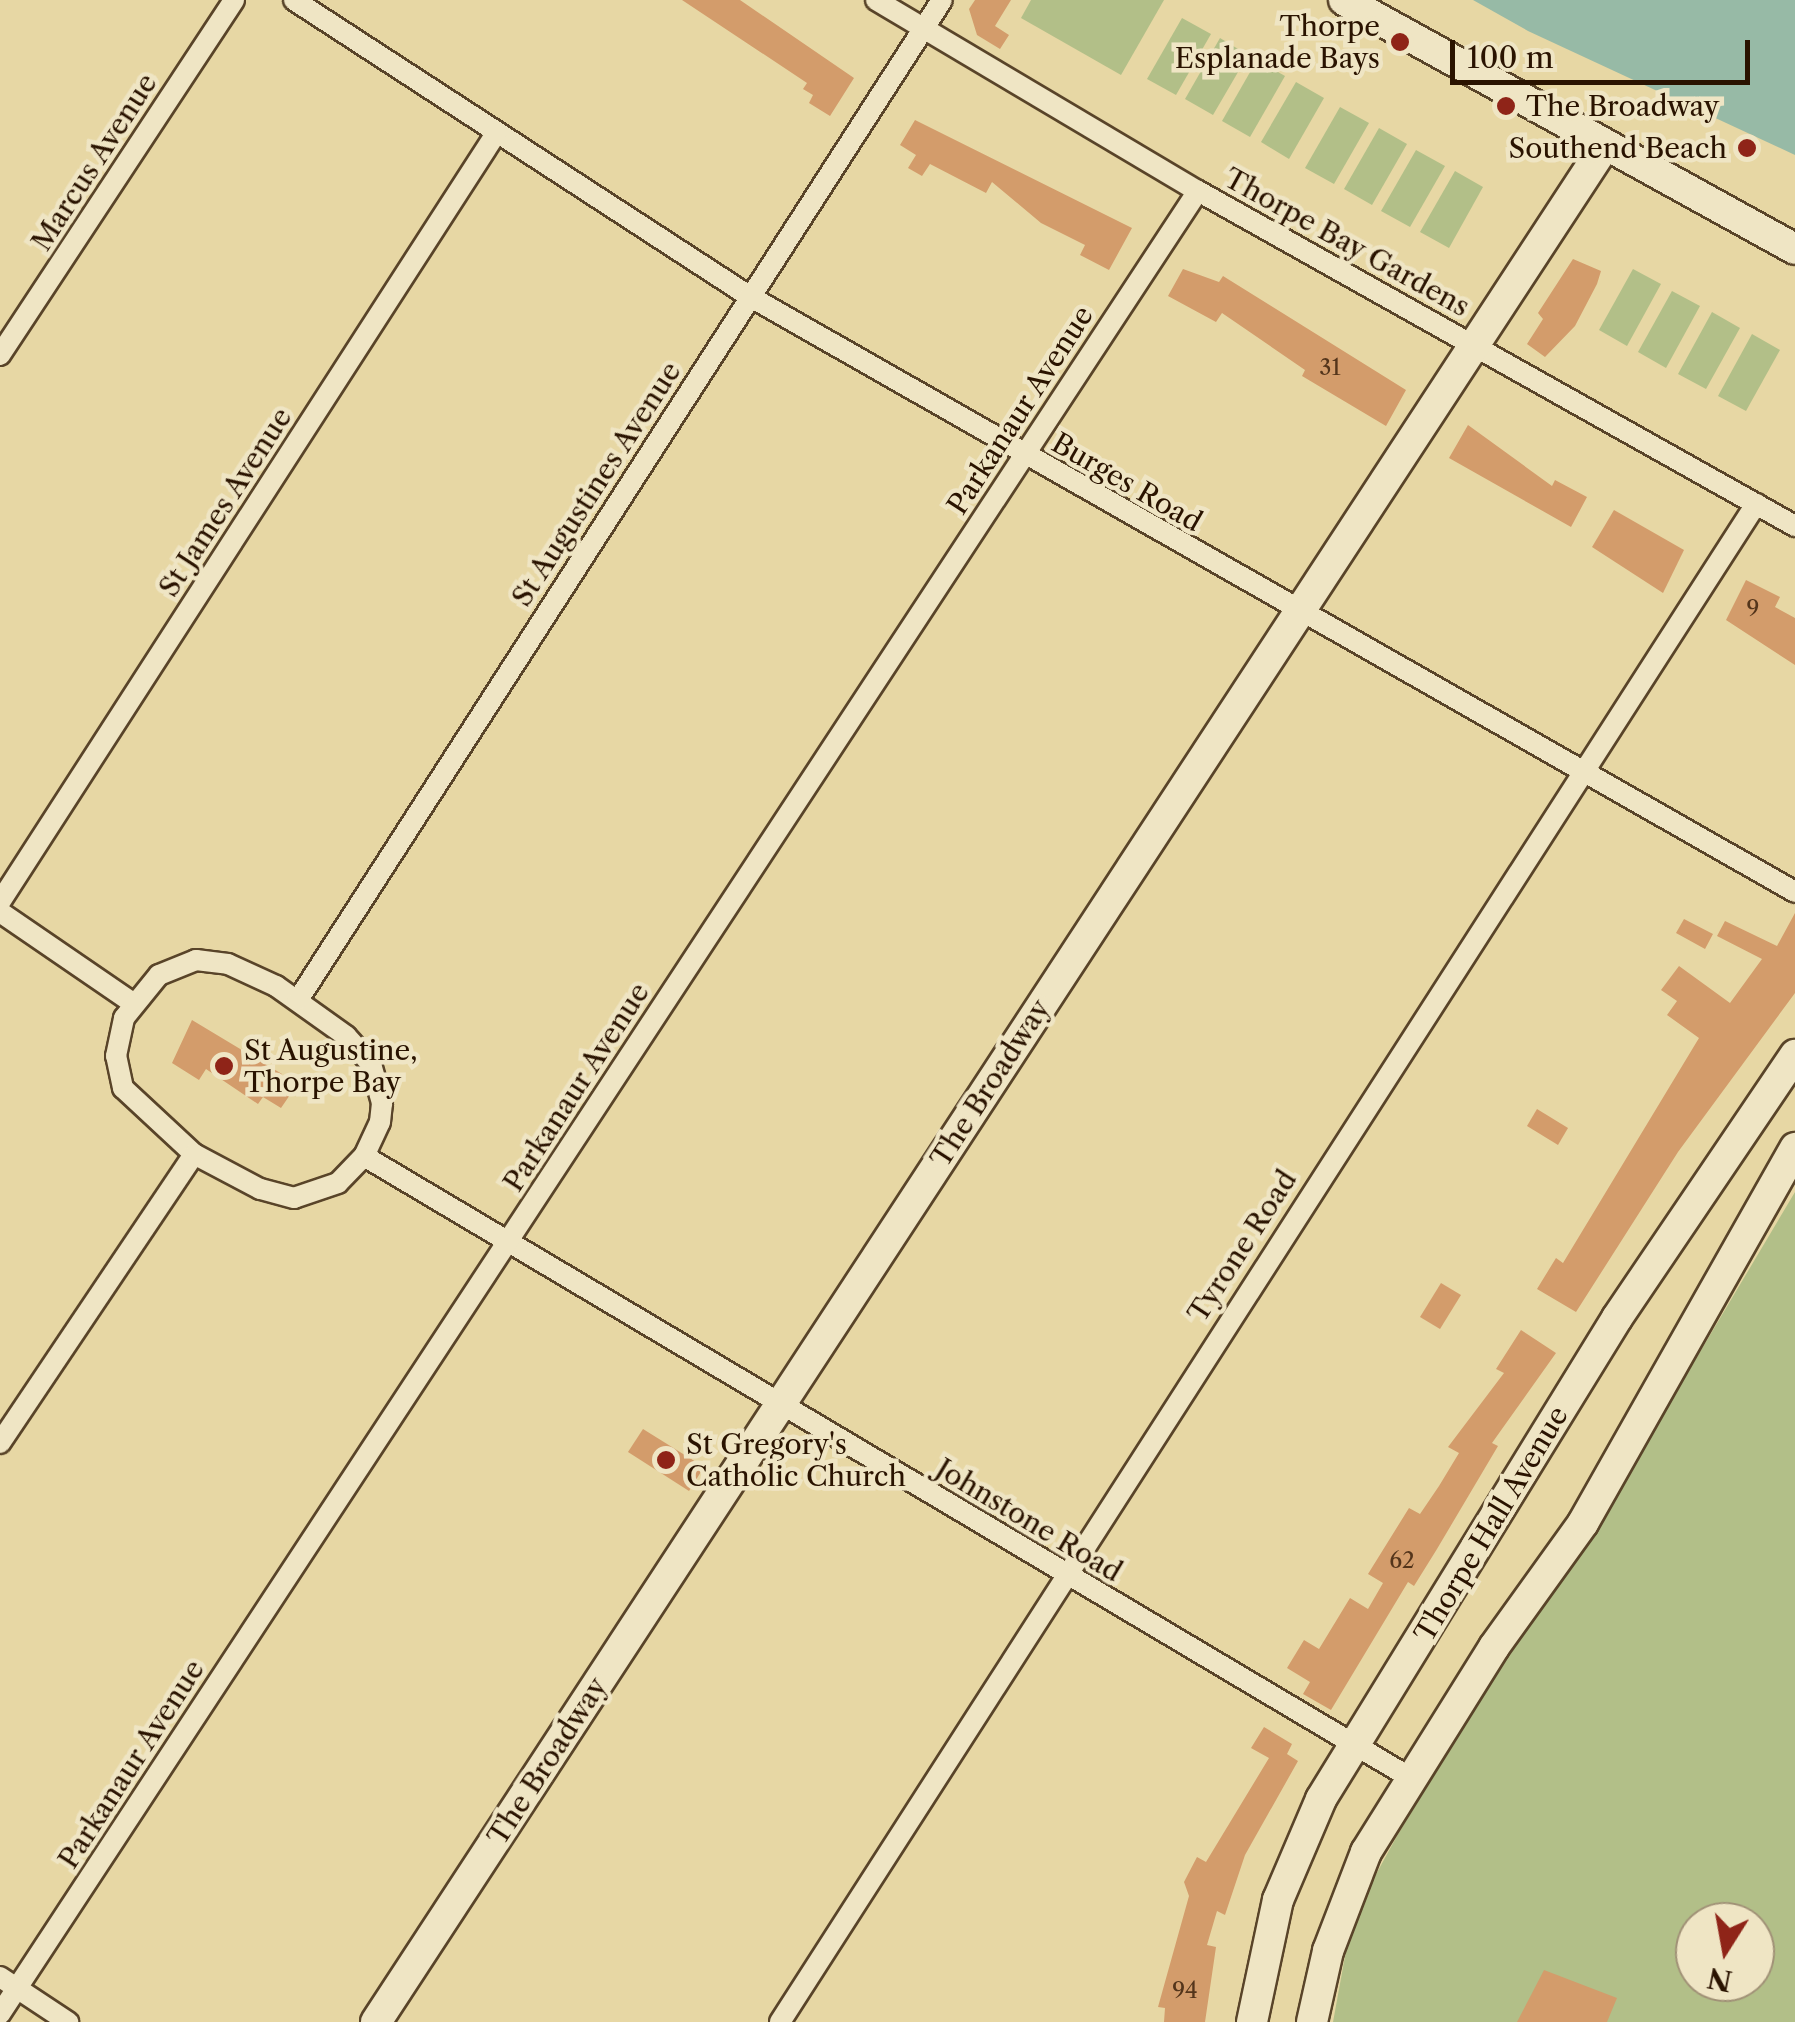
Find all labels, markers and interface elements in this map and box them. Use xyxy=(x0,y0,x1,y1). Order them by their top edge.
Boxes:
place label: Thorpe Esplanade Bays xyxy=(1175,9,1380,75)
scale bar xyxy=(1455,20,1755,82)
marker: Thorpe Esplanade Bays xyxy=(1389,31,1411,53)
text: 100 m xyxy=(1467,39,1554,76)
street label: Marcus Avenue xyxy=(24,67,164,257)
place label: The Broadway xyxy=(1526,89,1719,123)
marker: The Broadway xyxy=(1495,95,1517,117)
place label: Southend Beach xyxy=(1508,131,1727,165)
marker: Southend Beach xyxy=(1736,137,1758,159)
street label: Thorpe Bay Gardens xyxy=(1218,160,1476,324)
street label: Parkanaur Avenue xyxy=(940,299,1100,521)
street label: St Augustines Avenue xyxy=(504,355,688,613)
house number: 31 xyxy=(1319,355,1341,381)
street label: St James Avenue xyxy=(151,401,299,603)
street label: Burges Road xyxy=(1046,426,1208,538)
house number: 9 xyxy=(1747,596,1759,622)
street label: Parkanaur Avenue xyxy=(496,976,656,1198)
street label: The Broadway xyxy=(923,993,1057,1173)
place label: St Augustine, Thorpe Bay xyxy=(244,1033,419,1099)
marker: St Augustine, Thorpe Bay xyxy=(213,1055,235,1077)
street label: Tyrone Road xyxy=(1181,1164,1303,1328)
street label: Thorpe Hall Avenue xyxy=(1407,1400,1575,1648)
place label: St Gregory's Catholic Church xyxy=(686,1427,906,1493)
marker: St Gregory's Catholic Church xyxy=(655,1449,677,1471)
street label: Johnstone Road xyxy=(930,1451,1128,1589)
house number: 62 xyxy=(1389,1548,1415,1574)
street label: Parkanaur Avenue xyxy=(51,1653,211,1875)
street label: The Broadway xyxy=(480,1671,614,1851)
north arrow xyxy=(1675,1902,1775,2002)
text: N xyxy=(1704,1960,1735,1998)
house number: 94 xyxy=(1172,1978,1198,2004)

